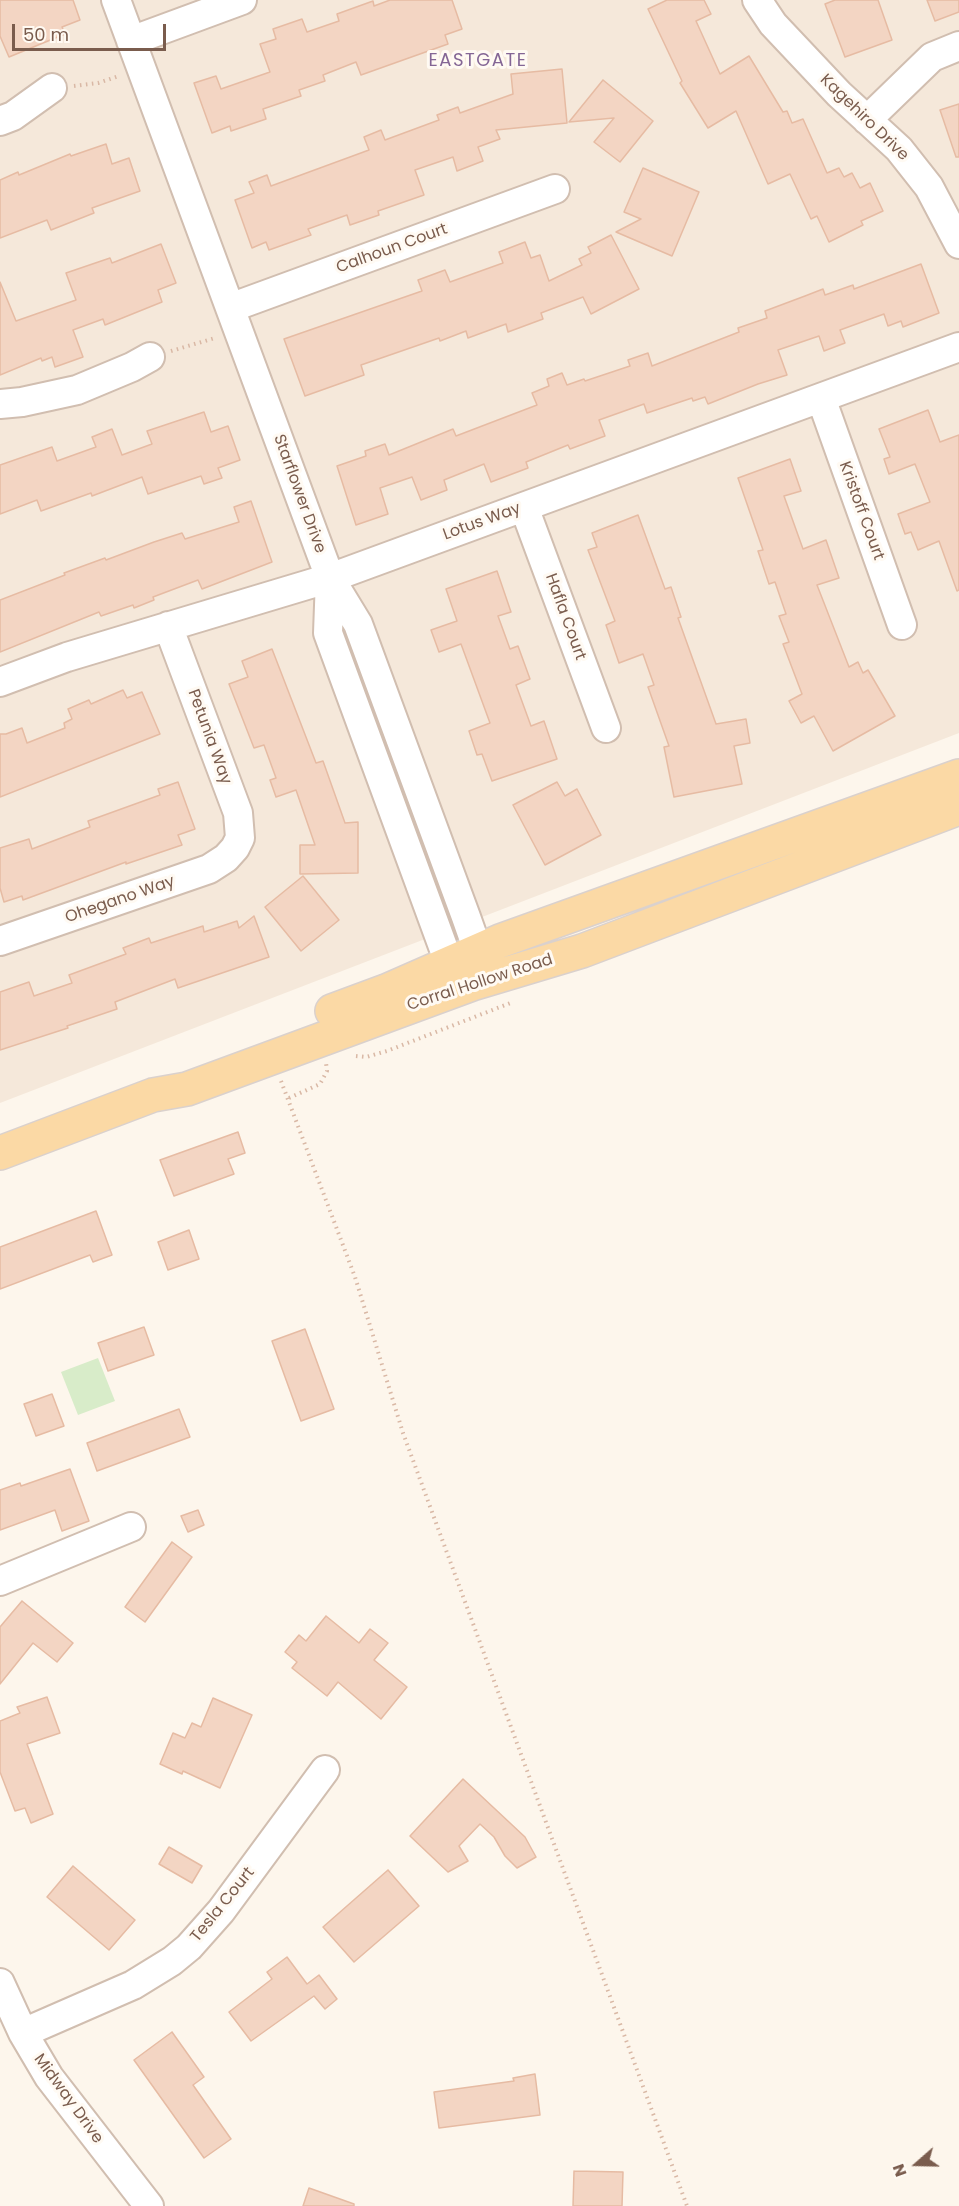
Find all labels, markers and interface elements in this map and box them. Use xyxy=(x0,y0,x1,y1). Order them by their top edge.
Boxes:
scale bar xyxy=(15,12,170,50)
text: 50 m xyxy=(23,22,69,47)
district label: EASTGATE xyxy=(429,50,527,72)
street label: Kagehiro Drive xyxy=(816,71,912,165)
street label: Calhoun Court xyxy=(334,220,450,278)
street label: Starflower Drive xyxy=(269,432,329,556)
street label: Kristoff Court xyxy=(834,459,888,563)
street label: Lotus Way xyxy=(441,499,523,545)
street label: Hafla Court xyxy=(540,571,590,663)
street label: Petunia Way xyxy=(183,687,235,787)
street label: Ohegano Way xyxy=(63,872,177,928)
street label: Corral Hollow Road xyxy=(405,950,555,1016)
street label: Tesla Court xyxy=(187,1864,259,1946)
street label: Midway Drive xyxy=(29,2051,107,2147)
north arrow xyxy=(887,2134,947,2194)
text: N xyxy=(887,2161,912,2180)

